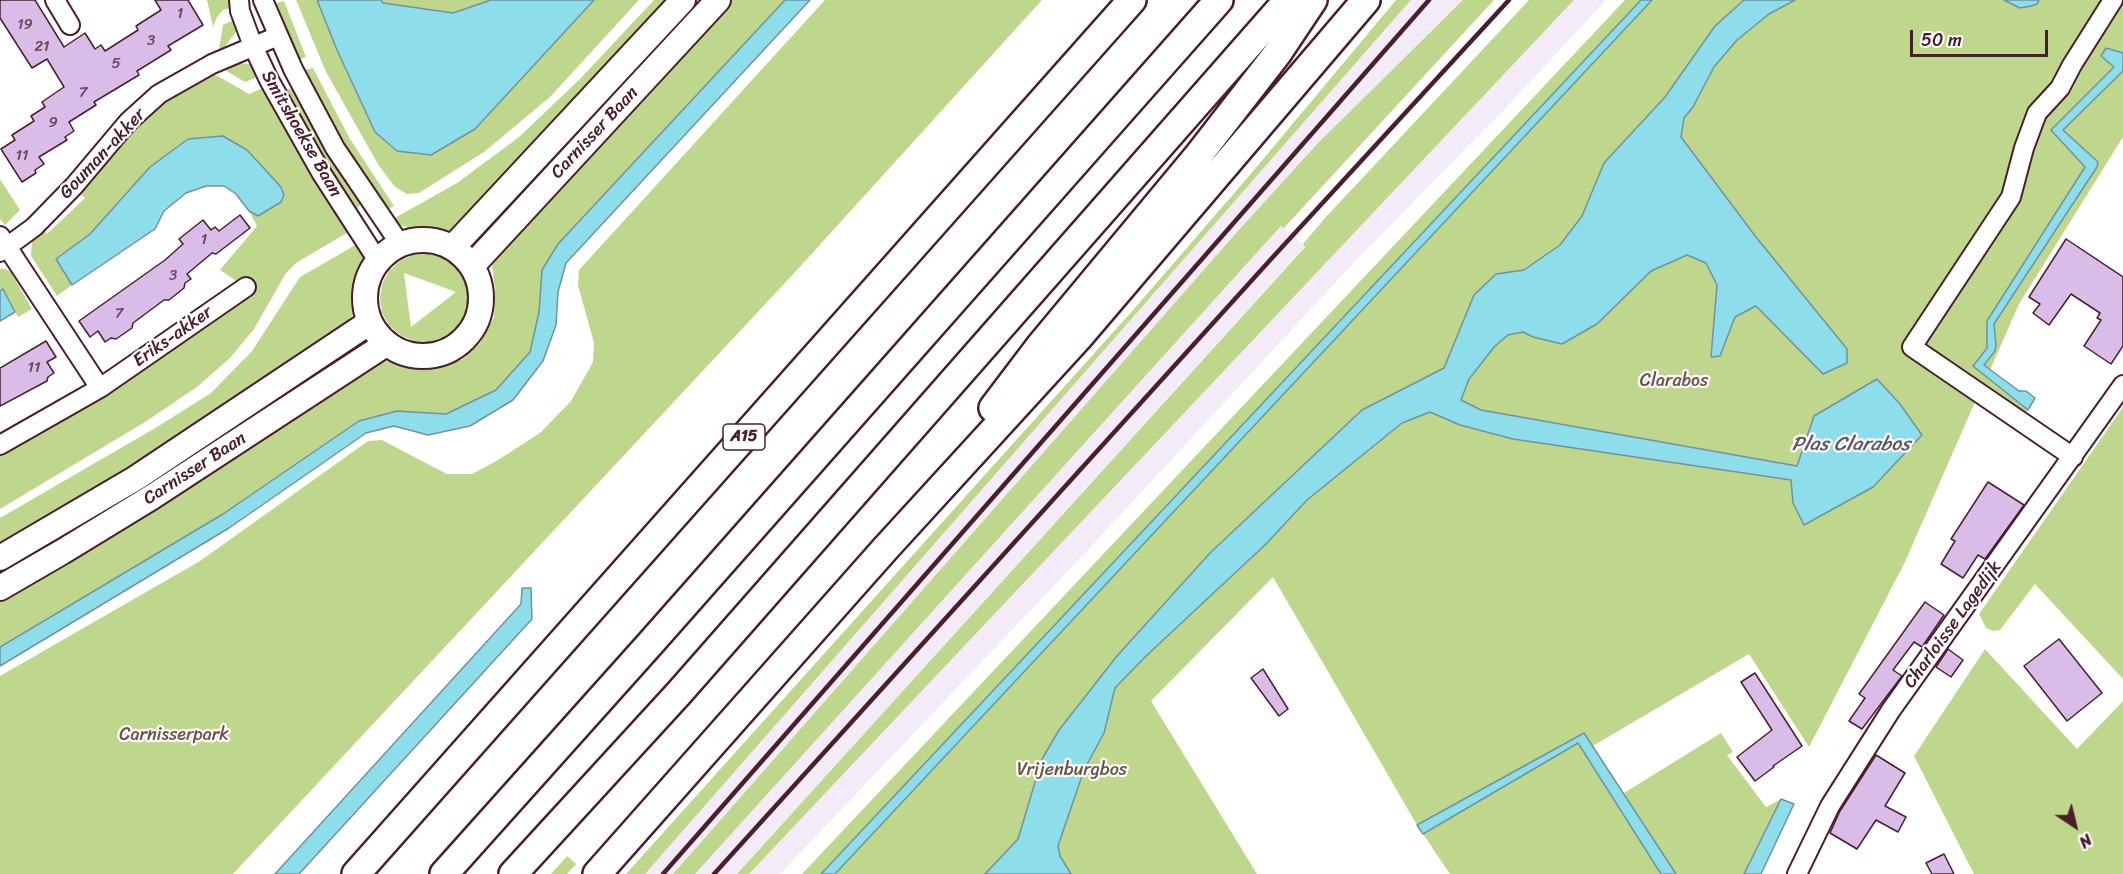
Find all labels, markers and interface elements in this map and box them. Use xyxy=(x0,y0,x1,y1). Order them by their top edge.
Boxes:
house number: 1 xyxy=(177,5,183,23)
house number: 19 xyxy=(17,16,33,34)
scale bar xyxy=(1913,18,2051,56)
text: 50 m xyxy=(1921,24,1962,56)
house number: 3 xyxy=(147,32,155,50)
house number: 21 xyxy=(34,38,50,56)
house number: 5 xyxy=(111,55,121,73)
street label: Smitshoekse Baan xyxy=(256,67,346,201)
street label: Carnisser Baan xyxy=(547,83,643,183)
house number: 7 xyxy=(79,84,87,102)
street label: Gouman-akker xyxy=(56,104,150,204)
house number: 9 xyxy=(48,114,58,132)
house number: 11 xyxy=(16,147,28,165)
house number: 1 xyxy=(201,231,207,249)
house number: 3 xyxy=(169,267,177,285)
street label: Eriks-akker xyxy=(129,302,217,372)
house number: 7 xyxy=(115,305,123,323)
house number: 11 xyxy=(28,359,40,377)
park label: Clarabos xyxy=(1640,370,1708,392)
road number: A15 xyxy=(723,424,765,450)
street label: Carnisser Baan xyxy=(140,428,250,510)
water label: Plas Clarabos xyxy=(1792,433,1910,457)
street label: Charloisse Lagedijk xyxy=(1900,557,2006,693)
park label: Carnisserpark xyxy=(119,724,229,746)
park label: Vrijenburgbos xyxy=(1017,759,1127,781)
north arrow xyxy=(2045,796,2105,856)
text: N xyxy=(2073,826,2098,856)

